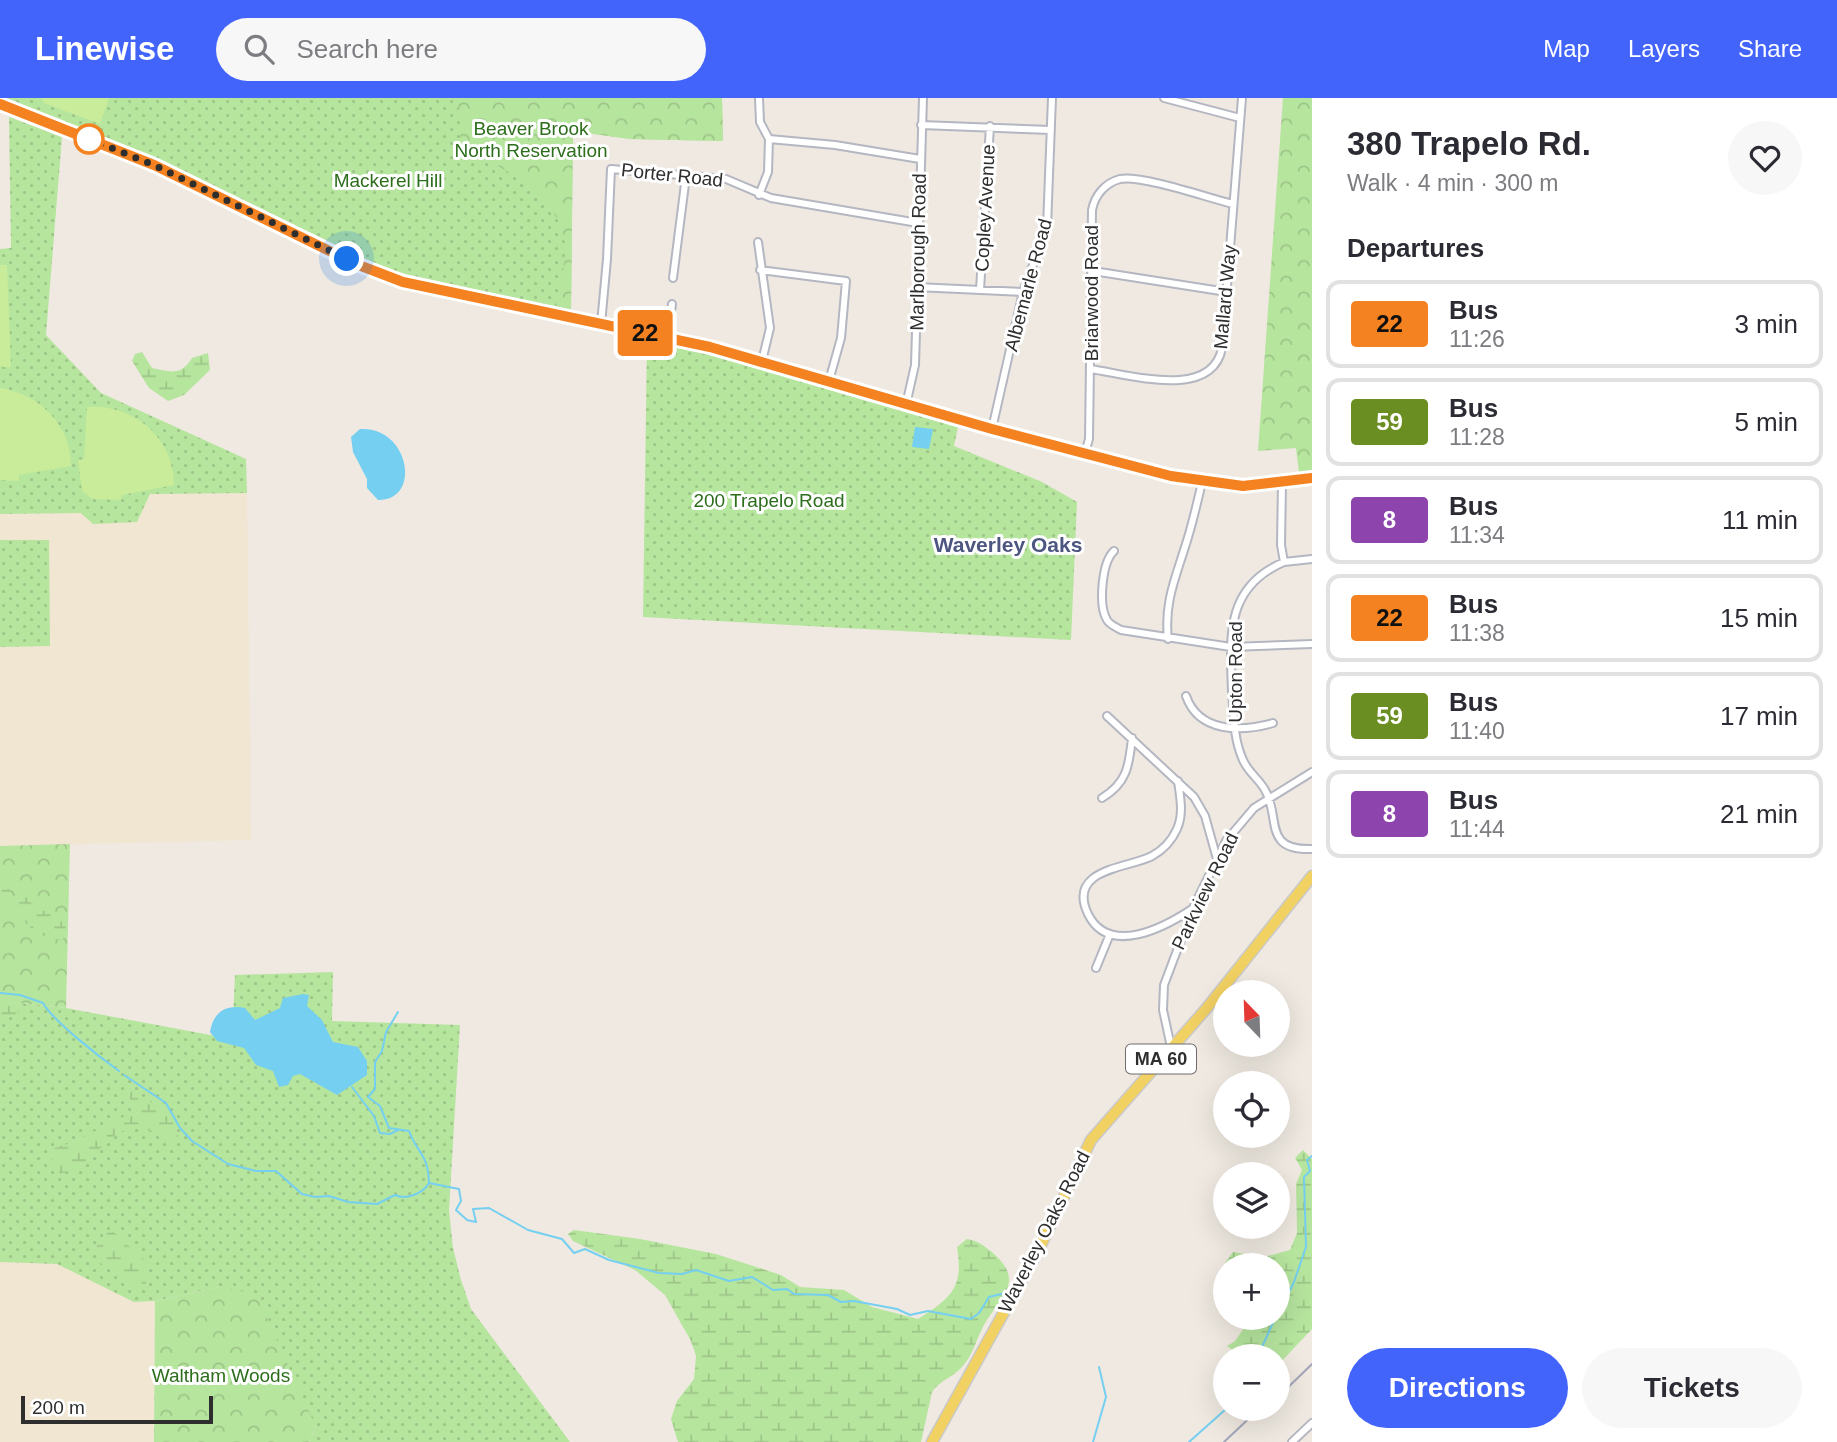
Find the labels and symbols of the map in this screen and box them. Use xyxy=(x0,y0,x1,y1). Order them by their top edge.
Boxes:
park label: Beaver Brook North Reservation xyxy=(454,118,608,161)
unlabelled marker xyxy=(74,124,104,154)
street label: Copley Avenue xyxy=(971,144,999,272)
street label: Porter Road xyxy=(620,159,724,191)
park label: Mackerel Hill xyxy=(334,170,442,191)
street label: Marlborough Road xyxy=(906,173,930,331)
street label: Albemarle Road xyxy=(1000,216,1056,354)
street label: Briarwood Road xyxy=(1081,225,1102,361)
your location xyxy=(329,241,364,276)
street label: Mallard Way xyxy=(1210,243,1240,350)
line badge: 22 xyxy=(614,310,676,356)
park label: 200 Trapelo Road xyxy=(693,490,845,511)
district label: Waverley Oaks xyxy=(934,533,1082,556)
street label: Upton Road xyxy=(1225,621,1246,723)
street label: Parkview Road xyxy=(1168,829,1242,953)
north arrow xyxy=(1213,980,1290,1057)
road number: MA 60 xyxy=(1126,1044,1196,1074)
street label: Waverley Oaks Road xyxy=(994,1148,1094,1316)
park label: Waltham Woods xyxy=(152,1365,290,1386)
scale bar xyxy=(21,1393,214,1425)

